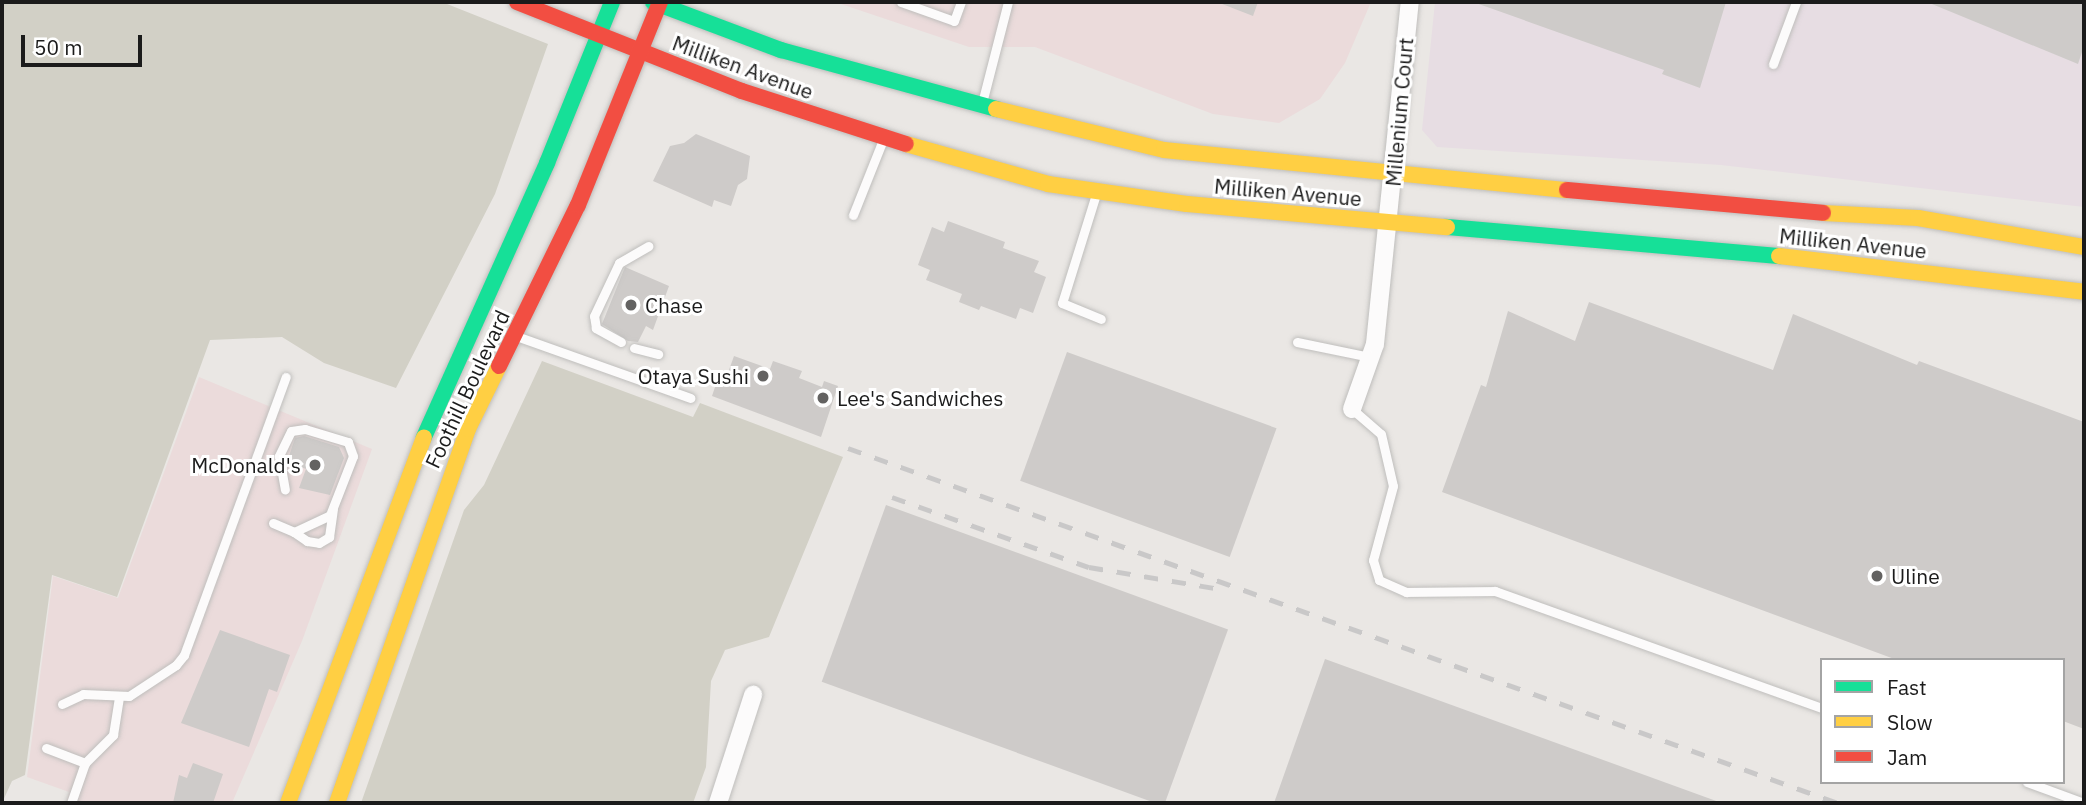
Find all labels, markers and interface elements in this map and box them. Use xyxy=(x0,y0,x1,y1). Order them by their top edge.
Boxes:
scale bar xyxy=(24,21,145,65)
street label: Milliken Avenue xyxy=(669,30,817,104)
text: 50 m xyxy=(34,33,83,61)
street label: Millenium Court xyxy=(1380,36,1418,188)
street label: Milliken Avenue xyxy=(1213,173,1363,211)
street label: Milliken Avenue xyxy=(1778,223,1928,263)
place label: Chase xyxy=(645,292,703,318)
marker: Chase xyxy=(623,297,639,313)
street label: Foothill Boulevard xyxy=(419,306,515,472)
place label: Otaya Sushi xyxy=(638,363,749,389)
marker: Otaya Sushi xyxy=(755,368,771,384)
place label: Lee's Sandwiches xyxy=(837,385,1003,411)
marker: Lee's Sandwiches xyxy=(815,390,831,406)
place label: McDonald's xyxy=(191,452,301,478)
marker: McDonald's xyxy=(307,457,323,473)
place label: Uline xyxy=(1891,563,1940,589)
marker: Uline xyxy=(1869,568,1885,584)
legend xyxy=(1820,658,2065,784)
text: Fast xyxy=(1887,673,1927,701)
text: Slow xyxy=(1887,708,1933,736)
text: Jam xyxy=(1887,743,1927,771)

